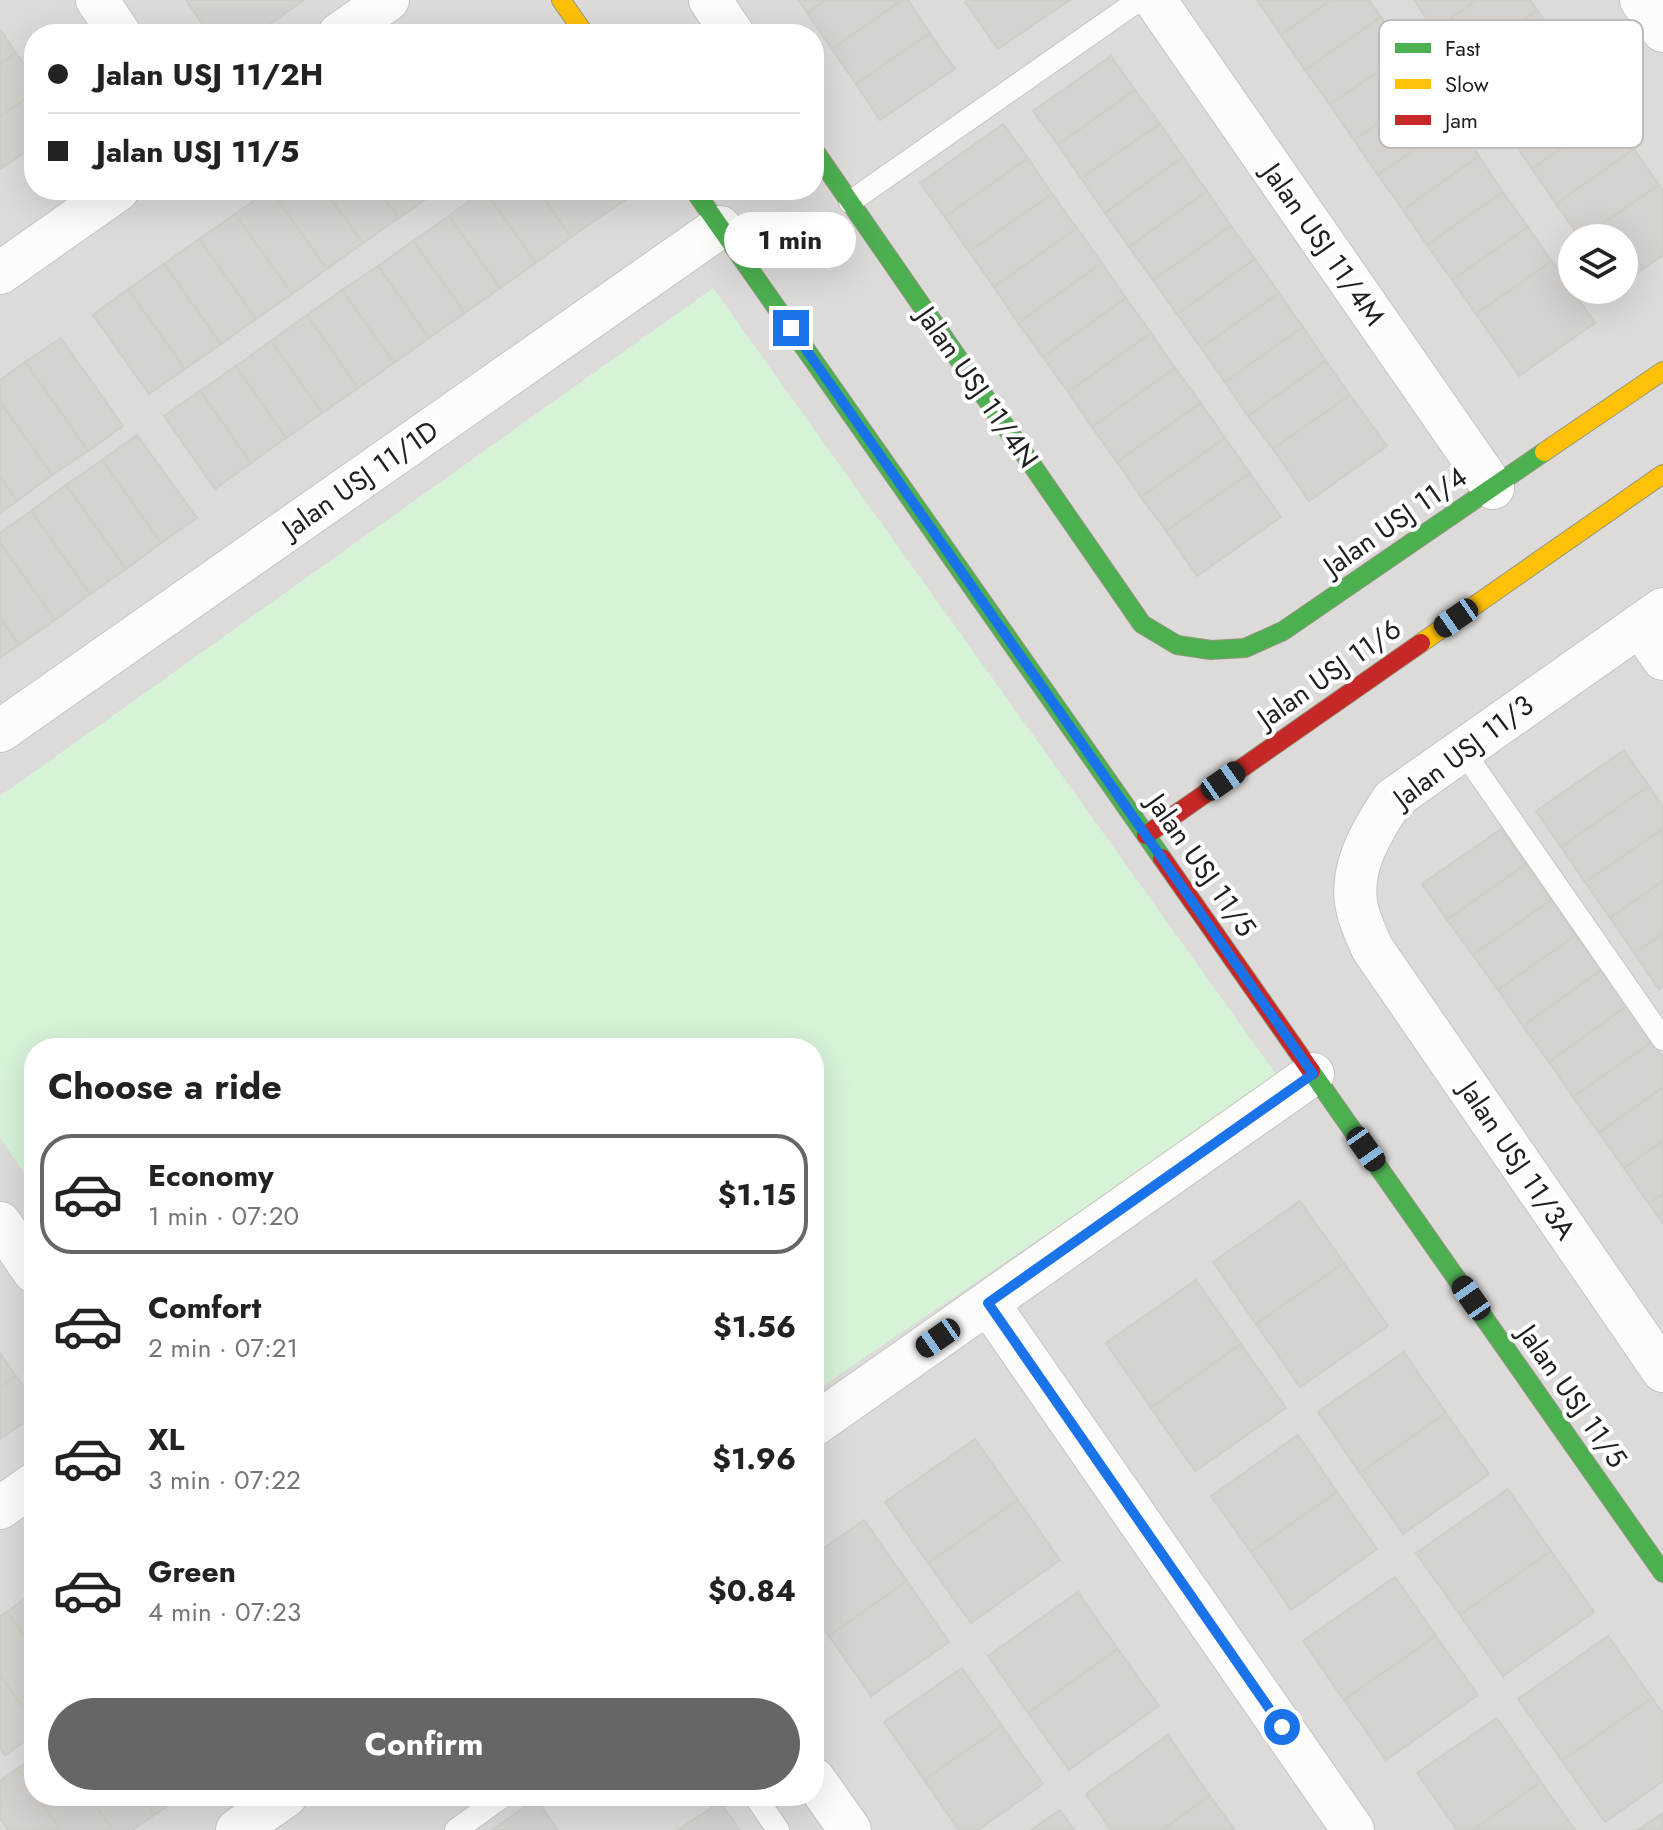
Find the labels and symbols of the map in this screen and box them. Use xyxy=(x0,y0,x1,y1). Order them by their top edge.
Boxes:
legend xyxy=(1379,20,1643,148)
text: Fast xyxy=(1445,32,1481,64)
text: Slow xyxy=(1445,68,1489,100)
text: Jam xyxy=(1442,104,1478,136)
street label: Jalan USJ 11/4M xyxy=(1250,152,1395,334)
callout: 1 min xyxy=(725,212,857,268)
street label: Jalan USJ 11/4N xyxy=(904,295,1049,476)
route end xyxy=(773,310,809,346)
street label: Jalan USJ 11/1D xyxy=(271,410,447,551)
street label: Jalan USJ 11/4 xyxy=(1312,457,1476,588)
car xyxy=(1429,594,1483,642)
street label: Jalan USJ 11/6 xyxy=(1246,609,1409,740)
street label: Jalan USJ 11/3 xyxy=(1381,685,1542,820)
car xyxy=(1196,757,1250,805)
street label: Jalan USJ 11/5 xyxy=(1135,782,1266,945)
street label: Jalan USJ 11/3A xyxy=(1447,1069,1586,1249)
car xyxy=(1342,1122,1390,1176)
car xyxy=(1447,1271,1495,1325)
street label: Jalan USJ 11/5 xyxy=(1506,1313,1637,1476)
car xyxy=(911,1314,965,1362)
route start xyxy=(1264,1709,1300,1745)

